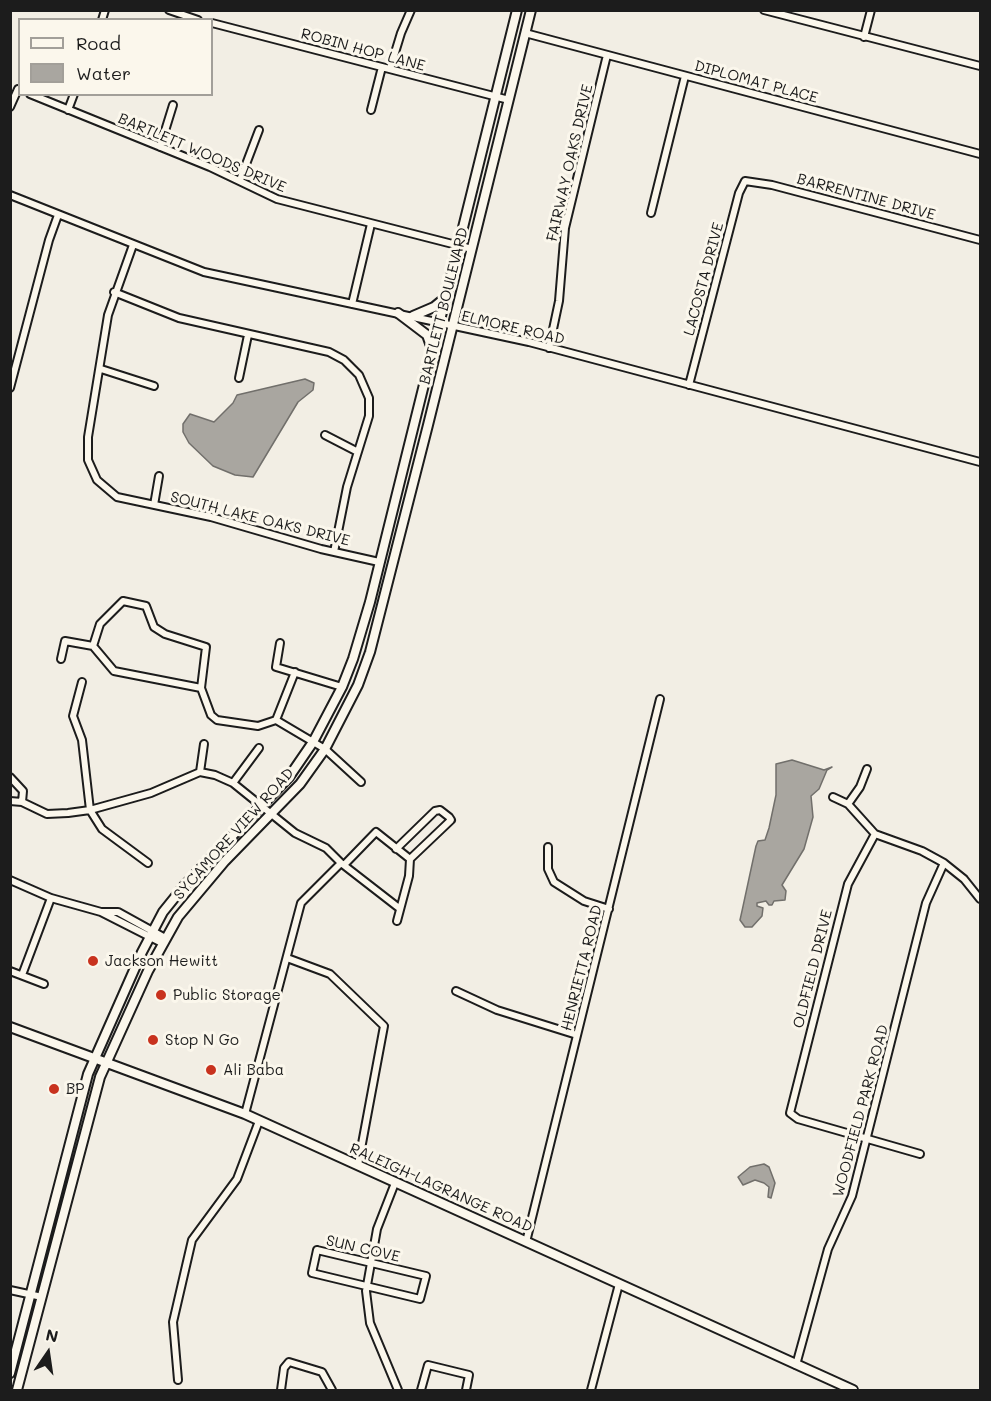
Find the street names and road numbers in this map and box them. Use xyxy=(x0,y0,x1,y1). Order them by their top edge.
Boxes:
street label: ROBIN HOP LANE xyxy=(299,25,427,75)
street label: DIPLOMAT PLACE xyxy=(692,57,820,107)
street label: FAIRWAY OAKS DRIVE xyxy=(543,83,597,243)
street label: BARTLETT WOODS DRIVE xyxy=(115,109,289,197)
street label: BARRENTINE DRIVE xyxy=(795,170,937,224)
street label: LACOSTA DRIVE xyxy=(680,220,728,338)
street label: BARTLETT BOULEVARD xyxy=(416,226,472,386)
street label: ELMORE ROAD xyxy=(460,307,566,349)
street label: SOUTH LAKE OAKS DRIVE xyxy=(168,488,352,550)
street label: SYCAMORE VIEW ROAD xyxy=(170,764,298,904)
street label: HENRIETTA ROAD xyxy=(558,903,606,1033)
street label: OLDFIELD DRIVE xyxy=(790,908,836,1030)
street label: WOODFIELD PARK ROAD xyxy=(829,1023,893,1199)
street label: RALEIGH-LAGRANGE ROAD xyxy=(347,1139,535,1237)
street label: SUN COVE xyxy=(324,1232,402,1266)

